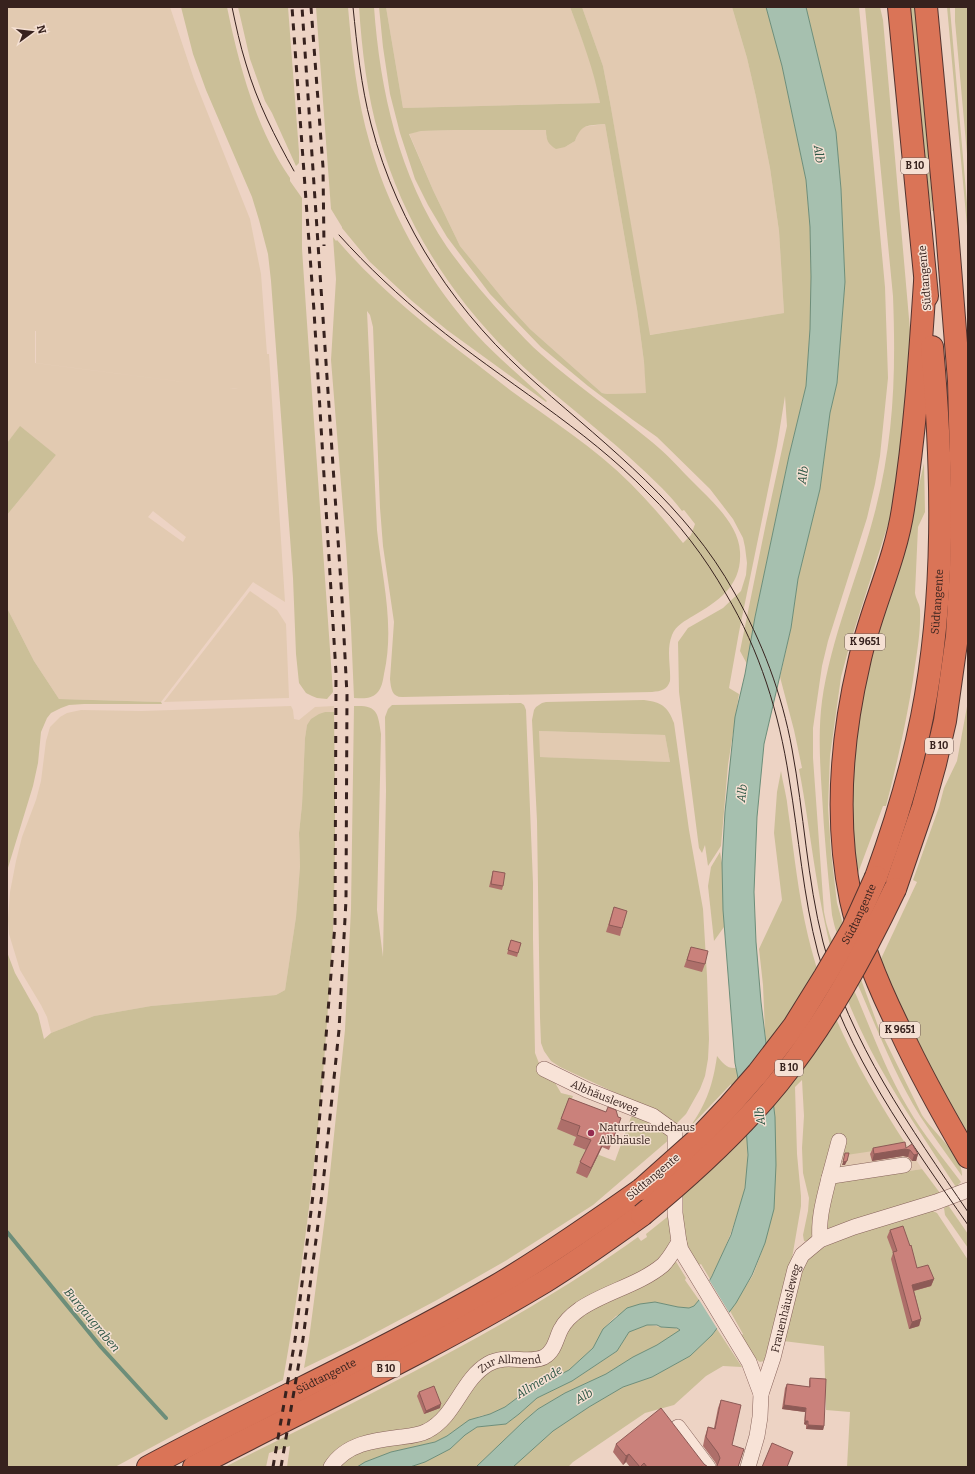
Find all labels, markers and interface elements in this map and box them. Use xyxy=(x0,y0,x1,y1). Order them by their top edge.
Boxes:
north arrow xyxy=(12,12,52,52)
text: N xyxy=(34,24,49,36)
water label: Alb xyxy=(811,143,827,164)
road number: B 10 xyxy=(901,158,929,174)
street label: Südtangente xyxy=(916,245,934,311)
water label: Alb xyxy=(795,465,811,486)
street label: Südtangente xyxy=(928,569,946,635)
road number: K 9651 xyxy=(845,634,885,650)
road number: B 10 xyxy=(925,738,953,754)
water label: Alb xyxy=(734,783,750,804)
street label: Südtangente xyxy=(838,882,879,947)
road number: K 9651 xyxy=(880,1022,920,1038)
road number: B 10 xyxy=(775,1060,803,1076)
street label: Albhäusleweg xyxy=(569,1077,641,1116)
water label: Alb xyxy=(752,1106,768,1127)
place label: Naturfreundehaus Albhäusle xyxy=(599,1121,695,1147)
marker: Naturfreundehaus Albhäusle xyxy=(586,1128,596,1138)
street label: Südtangente xyxy=(624,1151,682,1203)
street label: Frauenhäusleweg xyxy=(768,1261,803,1354)
water label: Burgaugraben xyxy=(61,1285,123,1355)
street label: Zur Allmend xyxy=(475,1352,543,1375)
street label: Südtangente xyxy=(294,1355,358,1396)
road number: B 10 xyxy=(372,1361,400,1377)
water label: Allmende xyxy=(512,1363,565,1402)
water label: Alb xyxy=(572,1385,595,1407)

